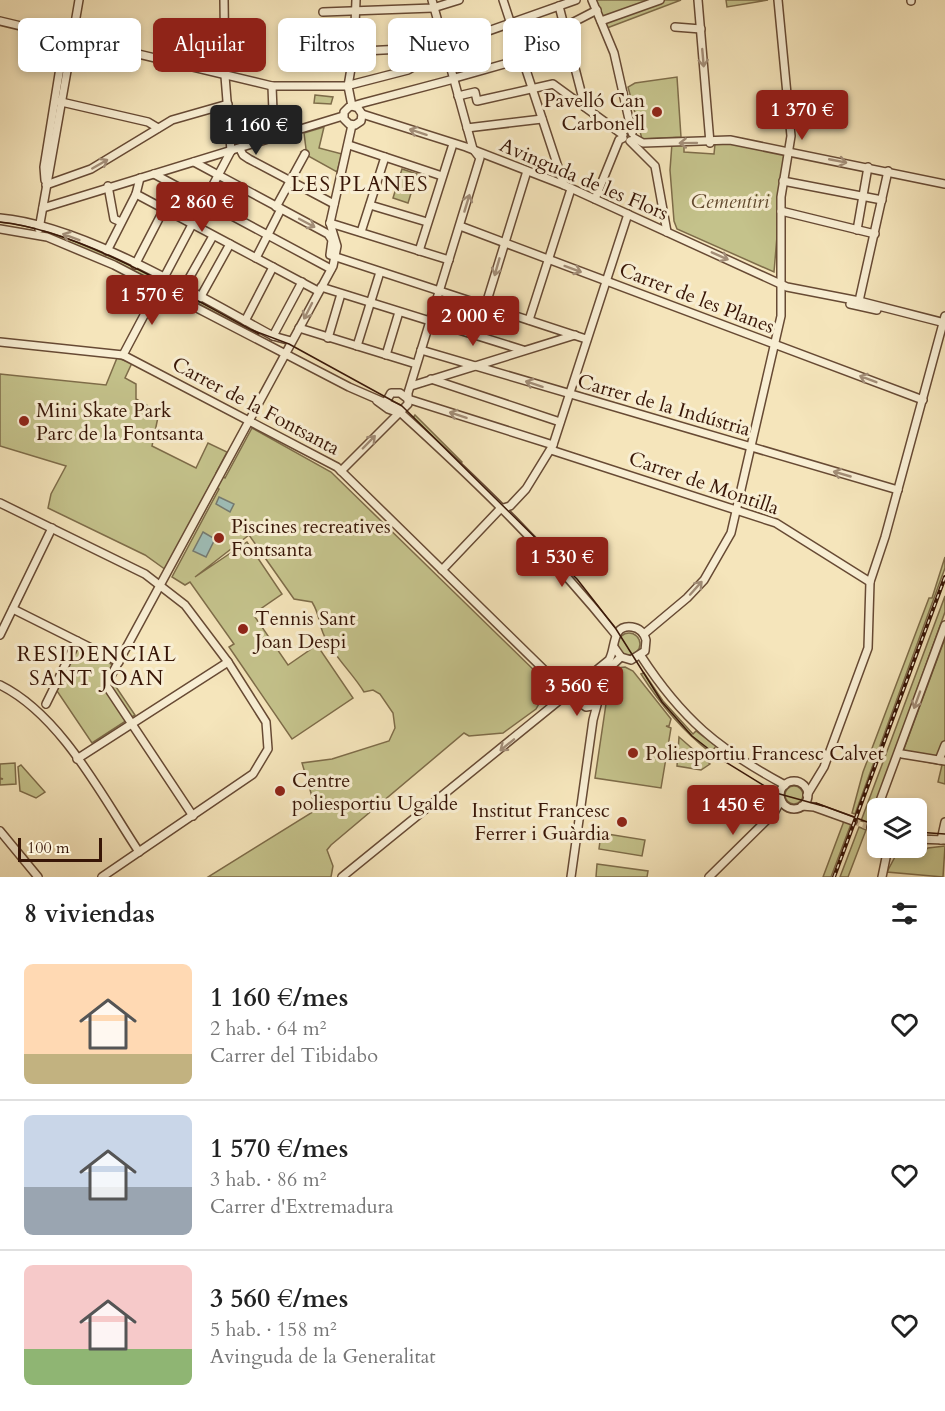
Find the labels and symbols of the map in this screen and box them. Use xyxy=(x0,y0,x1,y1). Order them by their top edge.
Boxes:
one-way arrow xyxy=(698,48,709,68)
place label: Pavelló Can Carbonell xyxy=(544,87,646,137)
pin: 1 370 € xyxy=(747,90,857,141)
pin: 1 160 € xyxy=(201,105,311,156)
marker: Pavelló Can Carbonell xyxy=(650,105,664,119)
one-way arrow xyxy=(409,126,428,137)
street label: Avinguda de les Flors xyxy=(496,131,672,227)
one-way arrow xyxy=(678,137,698,149)
one-way arrow xyxy=(827,156,847,167)
one-way arrow xyxy=(91,158,109,169)
district label: LES PLANES xyxy=(291,170,429,199)
pin: 2 860 € xyxy=(147,182,257,233)
park label: Cementiri xyxy=(691,188,770,215)
one-way arrow xyxy=(462,193,473,212)
one-way arrow xyxy=(298,217,316,229)
one-way arrow xyxy=(62,231,81,242)
one-way arrow xyxy=(710,251,728,263)
street label: Carrer de les Planes xyxy=(615,256,779,340)
one-way arrow xyxy=(491,257,502,276)
one-way arrow xyxy=(563,265,582,276)
pin: 1 570 € xyxy=(97,275,207,326)
pin: 2 000 € xyxy=(418,296,528,347)
one-way arrow xyxy=(301,301,313,319)
street label: Carrer de la Fontsanta xyxy=(168,350,345,462)
street label: Carrer de la Indústria xyxy=(574,367,754,443)
one-way arrow xyxy=(859,372,878,383)
one-way arrow xyxy=(525,377,544,388)
place label: Mini Skate Park Parc de la Fontsanta xyxy=(36,397,204,447)
one-way arrow xyxy=(449,409,468,420)
marker: Mini Skate Park Parc de la Fontsanta xyxy=(17,414,31,428)
one-way arrow xyxy=(362,435,376,450)
street label: Carrer de Montilla xyxy=(625,445,783,521)
one-way arrow xyxy=(833,468,852,479)
place label: Piscines recreatives Fontsanta xyxy=(231,513,391,563)
marker: Piscines recreatives Fontsanta xyxy=(212,531,226,545)
pin: 1 530 € xyxy=(507,537,617,588)
one-way arrow xyxy=(689,580,703,595)
place label: Tennis Sant Joan Despi xyxy=(252,605,356,655)
marker: Tennis Sant Joan Despi xyxy=(236,622,250,636)
district label: RESIDENCIAL SANT JOAN xyxy=(17,640,177,693)
pin: 3 560 € xyxy=(522,666,632,717)
one-way arrow xyxy=(911,690,922,709)
one-way arrow xyxy=(499,738,515,751)
place label: Poliesportiu Francesc Calvet xyxy=(645,740,884,767)
marker: Poliesportiu Francesc Calvet xyxy=(626,746,640,760)
place label: Centre poliesportiu Ugalde xyxy=(292,767,458,817)
marker: Centre poliesportiu Ugalde xyxy=(273,784,287,798)
pin: 1 450 € xyxy=(678,785,788,836)
place label: Institut Francesc Ferrer i Guàrdia xyxy=(471,797,610,847)
marker: Institut Francesc Ferrer i Guàrdia xyxy=(615,815,629,829)
scale bar xyxy=(18,835,102,862)

